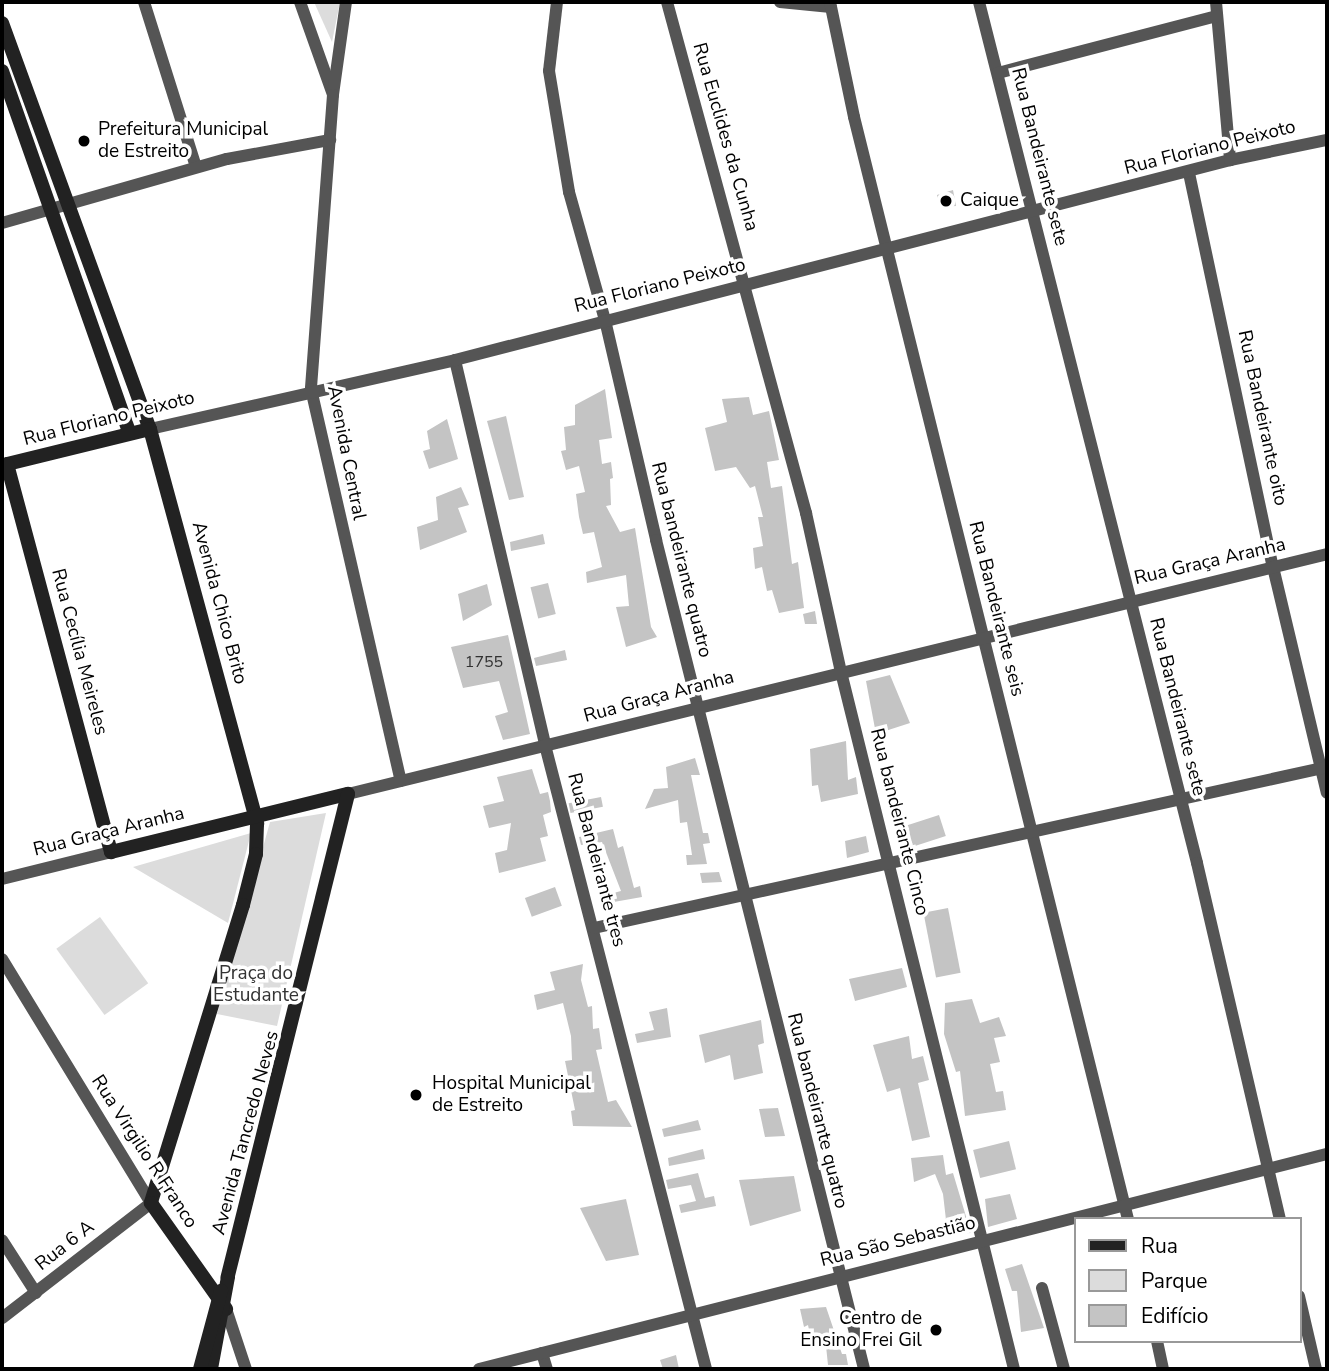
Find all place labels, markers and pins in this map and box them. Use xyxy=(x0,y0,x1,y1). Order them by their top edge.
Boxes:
place label: Prefeitura Municipal de Estreito xyxy=(98,119,268,163)
marker: Prefeitura Municipal de Estreito xyxy=(76,133,92,149)
place label: Caique xyxy=(960,190,1019,212)
marker: Caique xyxy=(938,193,954,209)
place label: Hospital Municipal de Estreito xyxy=(432,1073,591,1117)
marker: Hospital Municipal de Estreito xyxy=(406,1085,426,1105)
place label: Centro de Ensino Frei Gil xyxy=(800,1308,922,1352)
marker: Centro de Ensino Frei Gil xyxy=(928,1322,944,1338)

